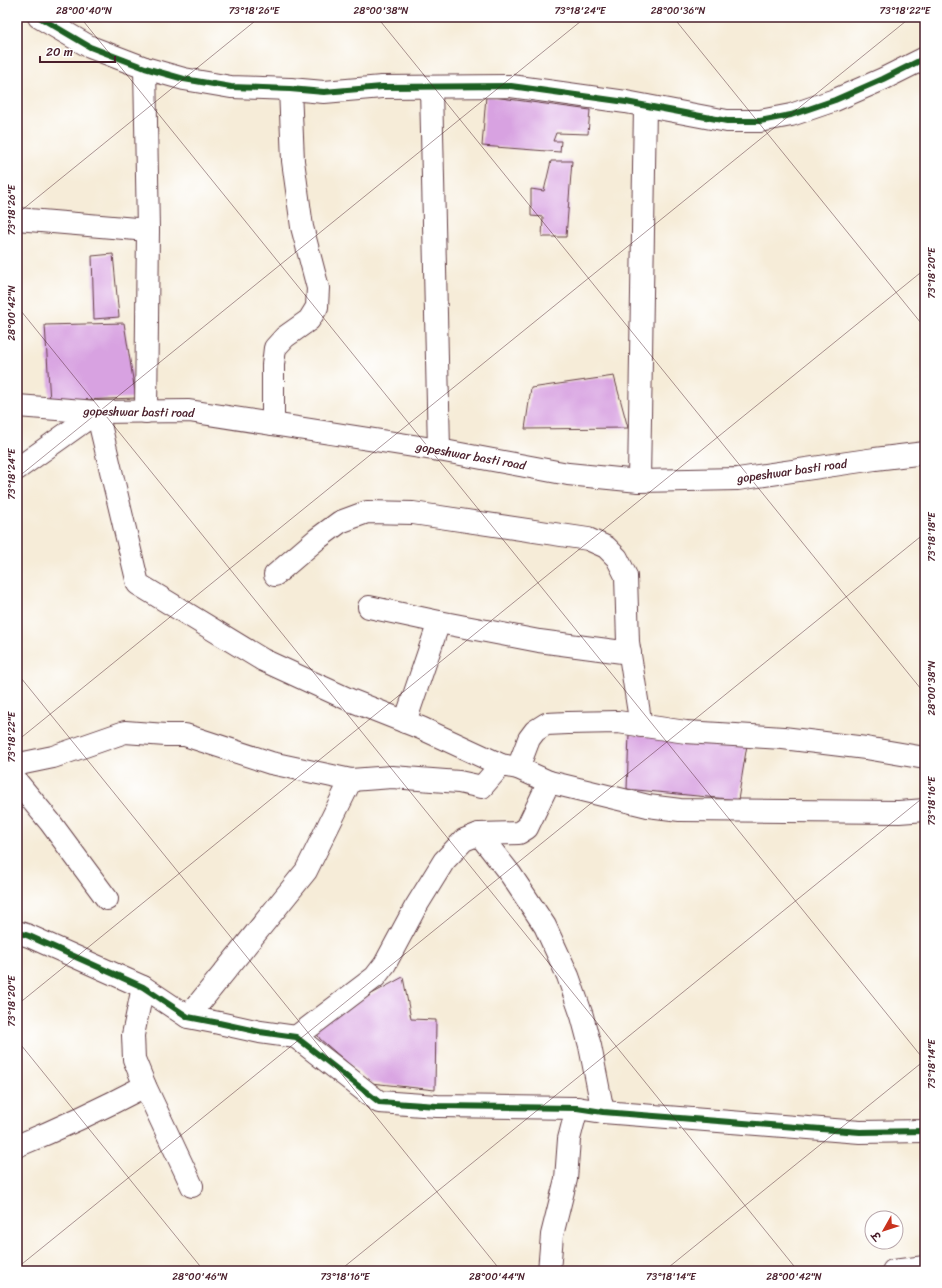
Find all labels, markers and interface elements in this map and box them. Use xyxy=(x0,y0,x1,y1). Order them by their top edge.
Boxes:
text: 28°00'40"N xyxy=(56,2,112,20)
text: 73°18'26"E xyxy=(229,2,281,20)
text: 28°00'38"N xyxy=(353,2,409,20)
text: 73°18'24"E xyxy=(554,2,607,20)
text: 28°00'36"N xyxy=(651,2,705,20)
text: 73°18'22"E xyxy=(880,2,932,20)
scale bar xyxy=(40,38,115,64)
text: 20 m xyxy=(46,41,73,63)
text: 73°18'26"E xyxy=(3,183,21,235)
text: 73°18'20"E xyxy=(923,246,941,299)
text: 28°00'42"N xyxy=(3,285,21,341)
street label: gopeshwar basti road xyxy=(82,400,195,424)
street label: gopeshwar basti road xyxy=(414,435,528,477)
text: 73°18'24"E xyxy=(3,447,21,500)
street label: gopeshwar basti road xyxy=(735,452,849,490)
text: 73°18'18"E xyxy=(923,511,941,562)
text: 28°00'38"N xyxy=(923,660,941,716)
text: 73°18'22"E xyxy=(3,710,21,762)
text: 73°18'16"E xyxy=(923,775,941,826)
text: 73°18'20"E xyxy=(3,974,21,1027)
text: 73°18'14"E xyxy=(923,1038,941,1089)
north arrow xyxy=(864,1210,904,1250)
text: उ xyxy=(866,1226,887,1246)
text: 28°00'46"N xyxy=(172,1268,228,1286)
text: 73°18'16"E xyxy=(320,1268,371,1286)
text: 28°00'44"N xyxy=(469,1268,525,1286)
text: 73°18'14"E xyxy=(646,1268,697,1286)
text: 28°00'42"N xyxy=(766,1268,822,1286)

